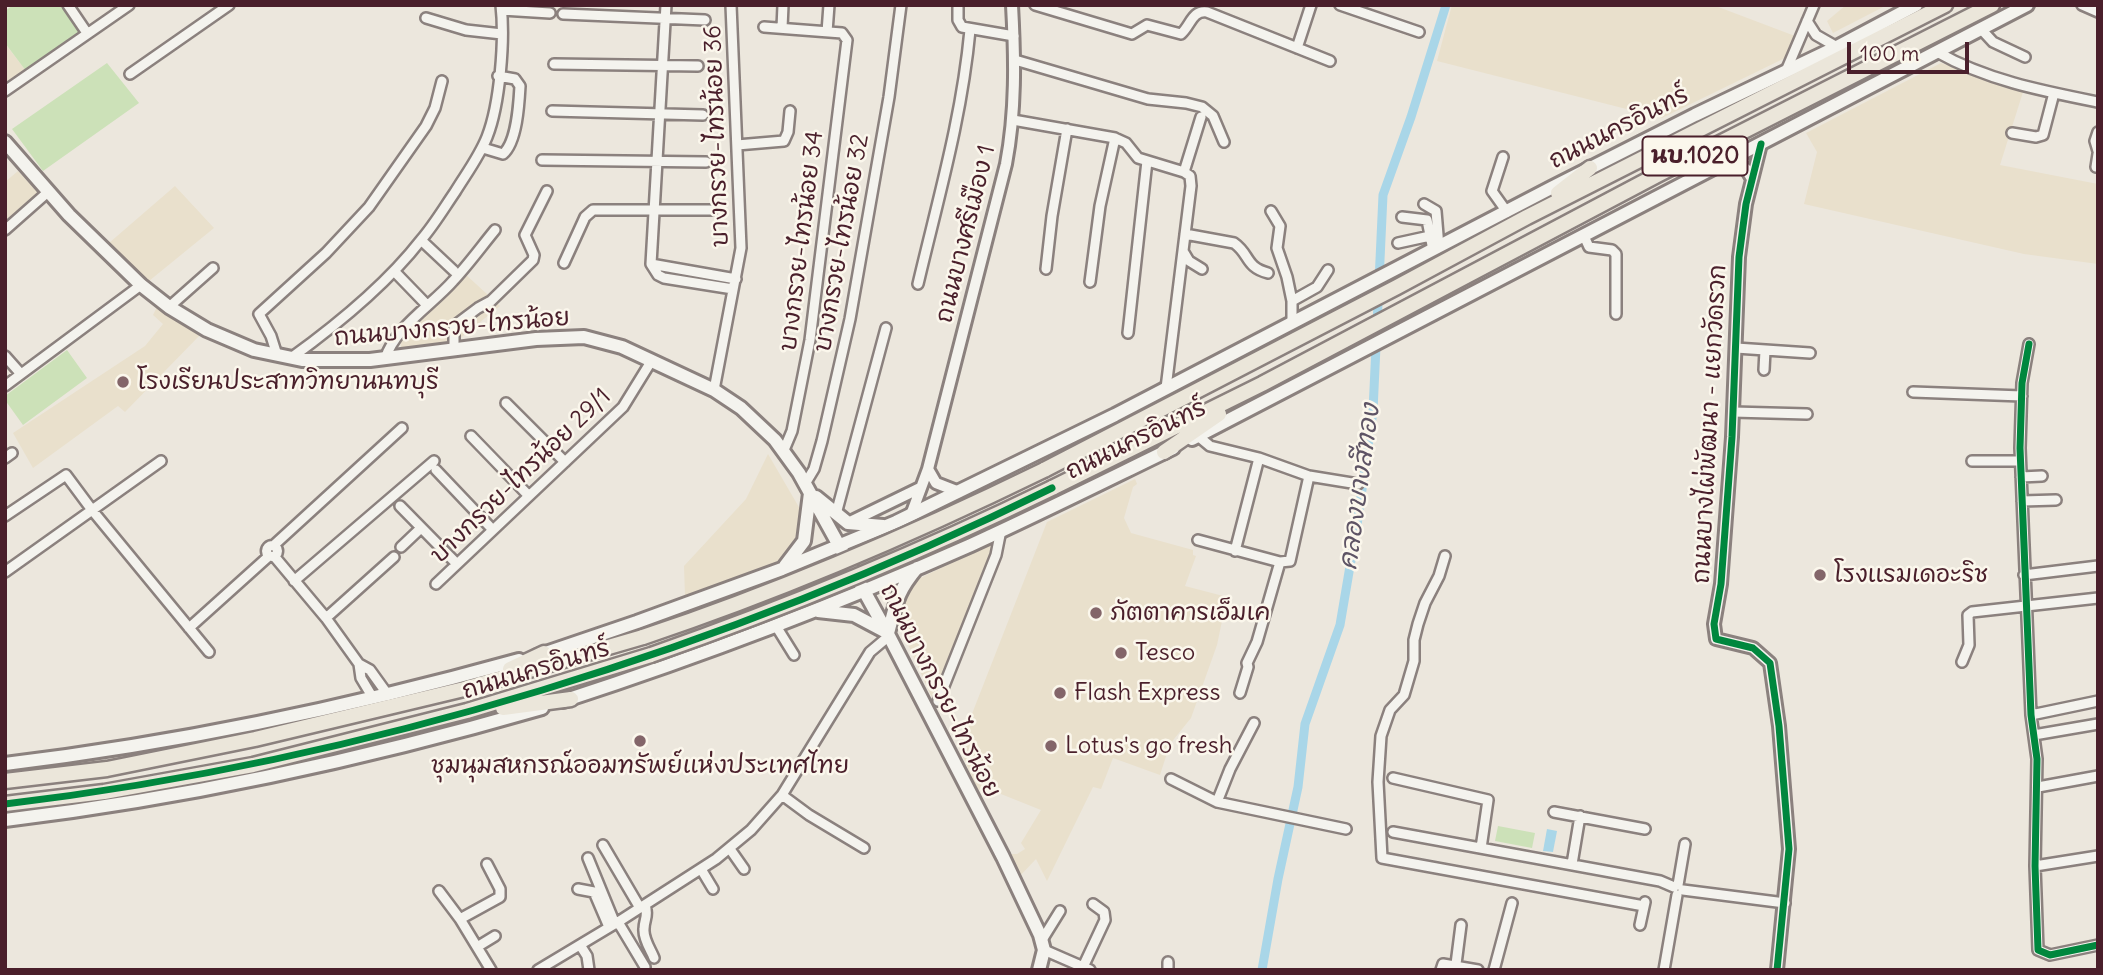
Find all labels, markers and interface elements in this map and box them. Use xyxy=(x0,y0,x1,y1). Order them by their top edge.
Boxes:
street label: บางกรวย-ไทรน้อย 36 xyxy=(699,25,735,247)
scale bar xyxy=(1851,28,1974,72)
text: 100 m xyxy=(1860,40,1919,67)
street label: ถนนนครอินทร์ xyxy=(1544,81,1694,175)
street label: บางกรวย-ไทรน้อย 34 xyxy=(774,129,830,353)
street label: บางกรวย-ไทรน้อย 32 xyxy=(809,132,875,354)
road number: นบ.1020 xyxy=(1642,136,1748,176)
street label: ถนนบางศรีเมือง 1 xyxy=(930,142,1002,326)
street label: ถนนบางไผ่พัฒนา - แยกวัดรวก xyxy=(1687,264,1733,584)
street label: ถนนบางกรวย-ไทรน้อย xyxy=(333,303,571,353)
place label: โรงเรียนประสาทวิทยานนทบุรี xyxy=(137,368,439,396)
marker: โรงเรียนประสาทวิทยานนทบุรี xyxy=(115,374,131,390)
street label: บางกรวย-ไทรน้อย 29/1 xyxy=(425,383,617,569)
street label: ถนนนครอินทร์ xyxy=(1061,394,1211,486)
water label: คลองบางสีทอง xyxy=(1333,402,1387,572)
place label: โรงแรมเดอะริช xyxy=(1834,561,1988,589)
marker: โรงแรมเดอะริช xyxy=(1812,567,1828,583)
street label: ถนนบางกรวย-ไทรน้อย xyxy=(873,579,1007,803)
place label: ภัตตาคารเอ็มเค xyxy=(1110,599,1270,627)
marker: ภัตตาคารเอ็มเค xyxy=(1088,605,1104,621)
street label: ถนนนครอินทร์ xyxy=(459,634,613,706)
place label: Tesco xyxy=(1135,639,1195,667)
marker: Tesco xyxy=(1113,645,1129,661)
place label: Flash Express xyxy=(1074,679,1220,707)
marker: Flash Express xyxy=(1052,685,1068,701)
place label: Lotus's go fresh xyxy=(1065,732,1233,760)
marker: ชุมนุมสหกรณ์ออมทรัพย์แห่งประเทศไทย xyxy=(632,733,648,749)
marker: Lotus's go fresh xyxy=(1043,738,1059,754)
place label: ชุมนุมสหกรณ์ออมทรัพย์แห่งประเทศไทย xyxy=(431,752,849,780)

